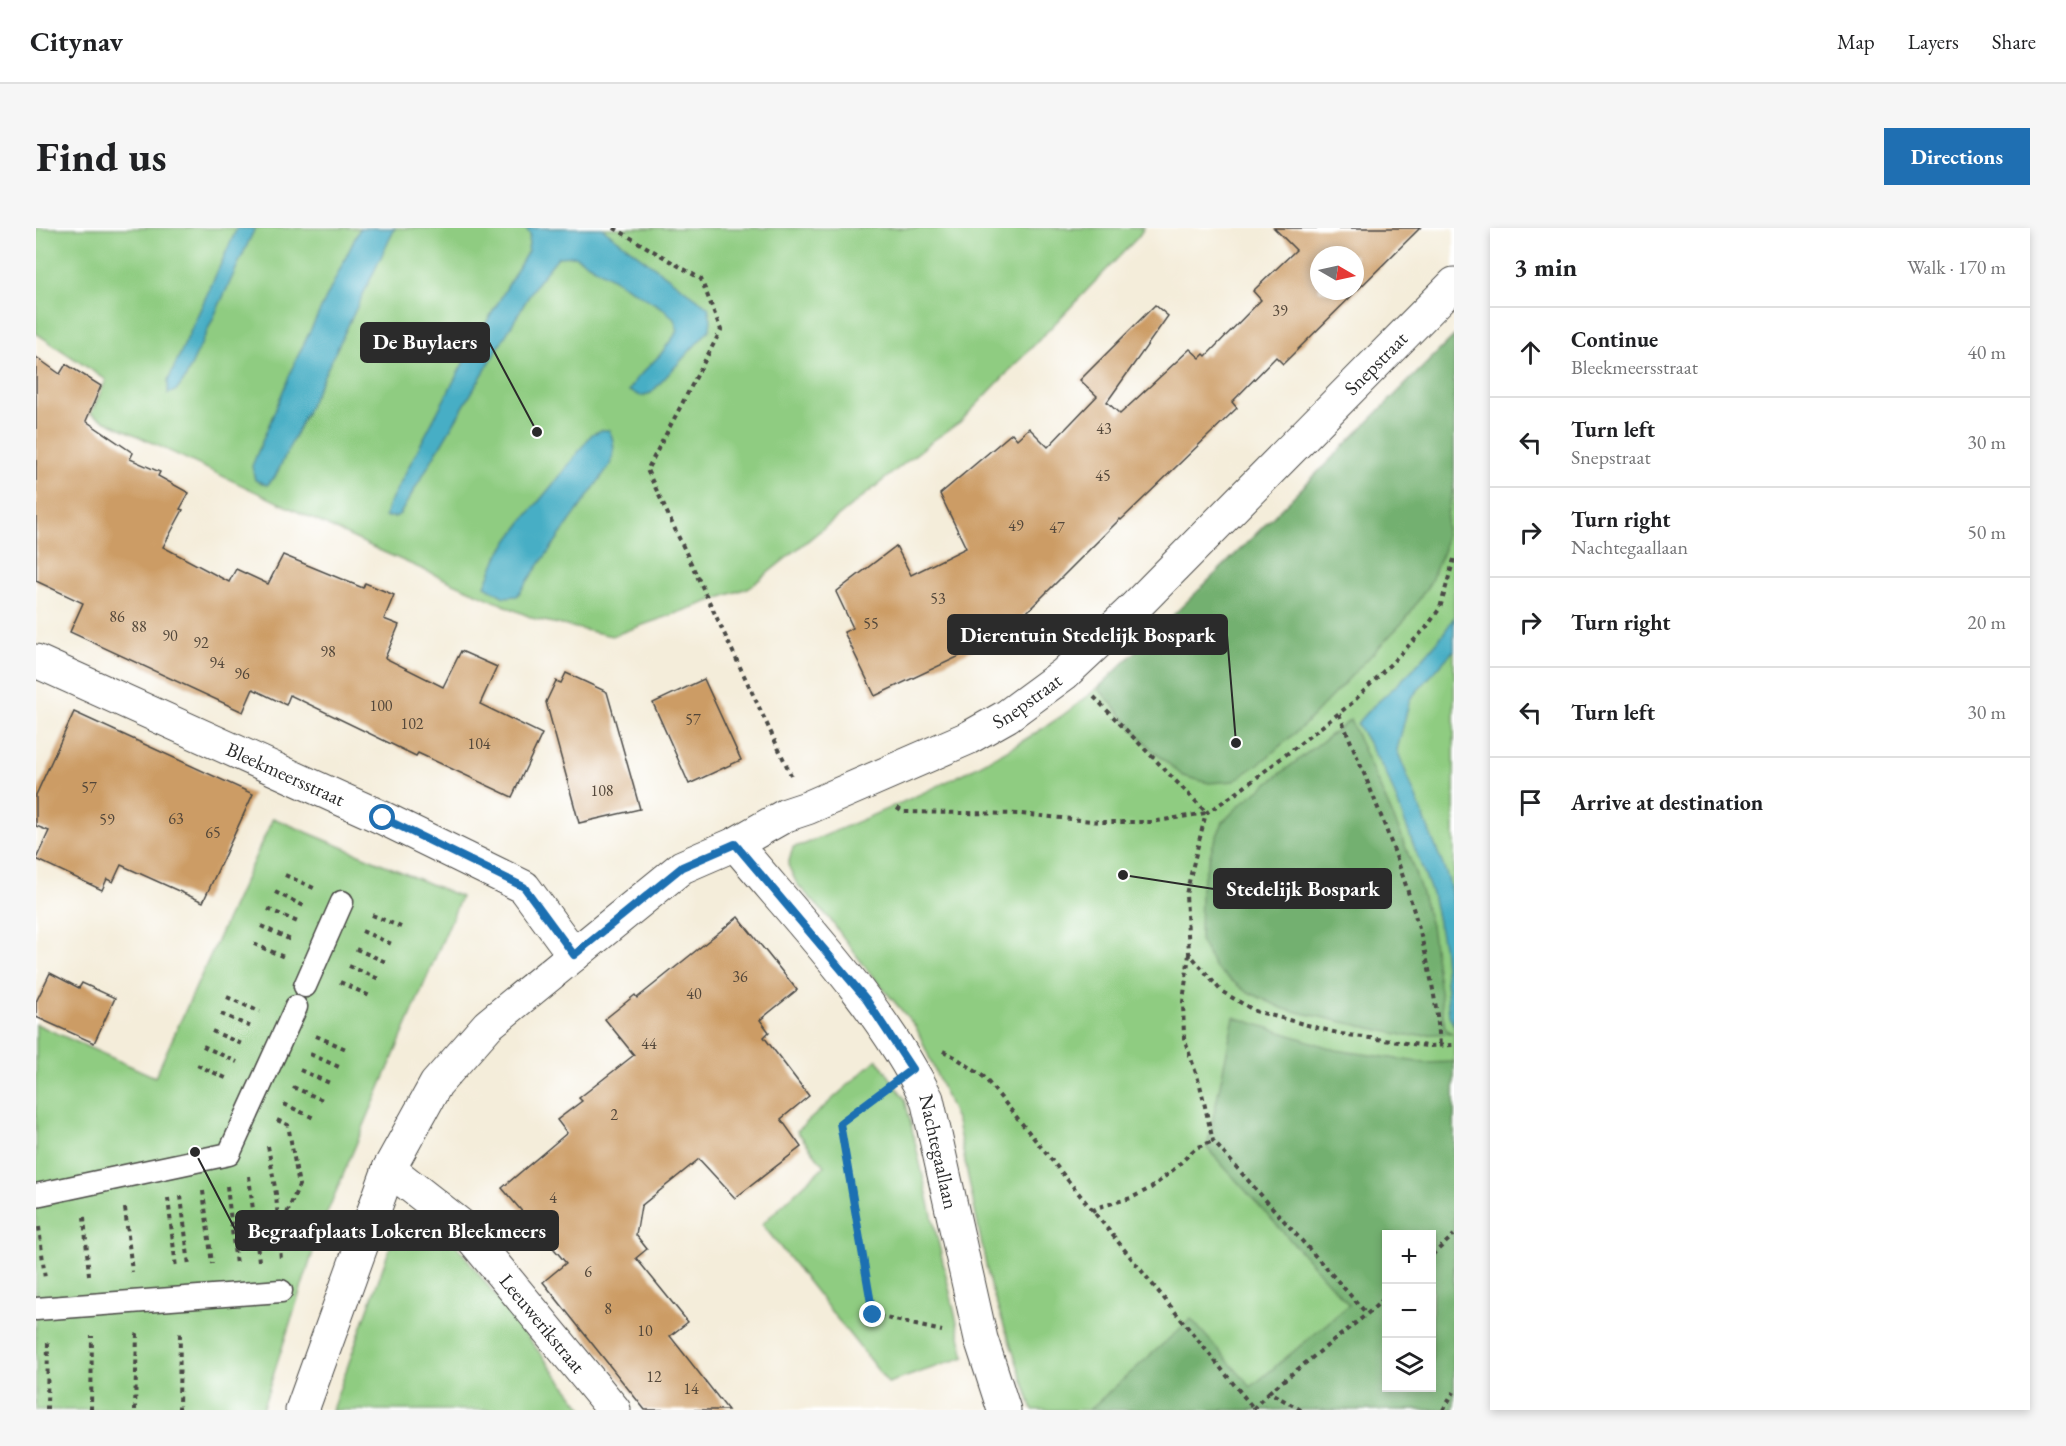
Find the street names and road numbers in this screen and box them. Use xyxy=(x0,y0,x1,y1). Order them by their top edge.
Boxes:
street label: Snepstraat xyxy=(1338,325,1413,401)
street label: Snepstraat xyxy=(988,667,1067,735)
street label: Bleekmeersstraat xyxy=(222,736,350,812)
street label: Nachtegaallaan xyxy=(913,1092,964,1212)
street label: Leeuwerikstraat xyxy=(494,1268,592,1379)

